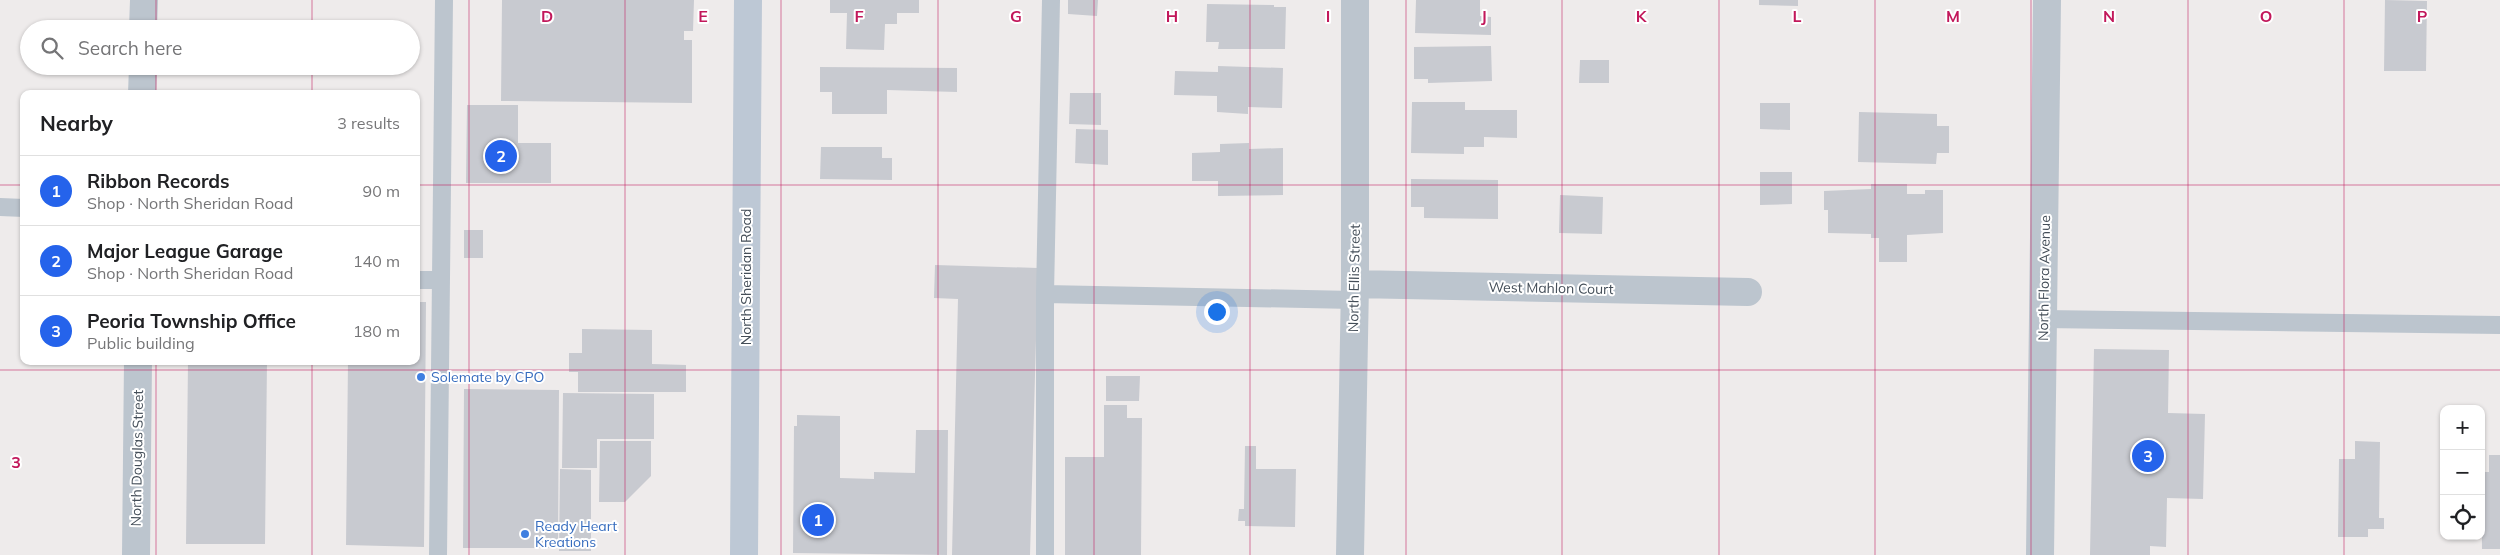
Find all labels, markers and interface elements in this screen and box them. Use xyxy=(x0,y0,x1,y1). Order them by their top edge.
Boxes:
text: D xyxy=(541,6,553,26)
text: E xyxy=(698,6,708,26)
text: F xyxy=(854,6,864,26)
text: G xyxy=(1010,6,1022,26)
text: H xyxy=(1166,6,1178,26)
text: I xyxy=(1326,6,1330,26)
text: J xyxy=(1481,6,1487,26)
text: K xyxy=(1636,6,1648,26)
text: L xyxy=(1793,6,1802,26)
text: M xyxy=(1946,6,1960,26)
text: N xyxy=(2103,6,2115,26)
text: O xyxy=(2260,6,2272,26)
text: P xyxy=(2417,6,2428,26)
search box xyxy=(20,20,420,75)
icon: search xyxy=(38,34,66,62)
text: Search here xyxy=(78,36,182,60)
text: Nearby xyxy=(40,110,113,136)
text: 3 results xyxy=(337,113,400,133)
pin: 2 xyxy=(485,137,517,175)
text: Ribbon Records xyxy=(87,169,230,193)
text: 1 xyxy=(51,181,61,201)
text: 90 m xyxy=(363,181,400,201)
text: Shop · North Sheridan Road xyxy=(87,193,293,213)
street label: North Sheridan Road xyxy=(737,209,755,345)
street label: North Flora Avenue xyxy=(2034,215,2054,341)
street label: North Ellis Street xyxy=(1344,224,1364,332)
text: Major League Garage xyxy=(87,239,283,263)
text: 2 xyxy=(51,251,61,271)
text: 140 m xyxy=(353,251,400,271)
text: Shop · North Sheridan Road xyxy=(87,263,293,283)
street label: West Mahlon Court xyxy=(1488,278,1614,298)
your location xyxy=(1204,299,1230,325)
text: Peoria Township Office xyxy=(87,309,296,333)
text: 3 xyxy=(51,321,61,341)
text: 180 m xyxy=(353,321,400,341)
text: Public building xyxy=(87,333,195,353)
place label: Solemate by CPO xyxy=(431,368,544,386)
marker: Solemate by CPO xyxy=(415,371,427,383)
street label: North Douglas Street xyxy=(127,389,147,526)
map controls xyxy=(2440,405,2485,540)
button: + xyxy=(2440,405,2485,450)
pin: 3 xyxy=(2132,437,2164,475)
button: − xyxy=(2440,450,2485,495)
text: 3 xyxy=(11,452,21,472)
button: locate xyxy=(2440,495,2485,540)
pin: 1 xyxy=(802,501,834,539)
place label: Ready Heart Kreations xyxy=(535,517,617,551)
marker: Ready Heart Kreations xyxy=(519,528,531,540)

